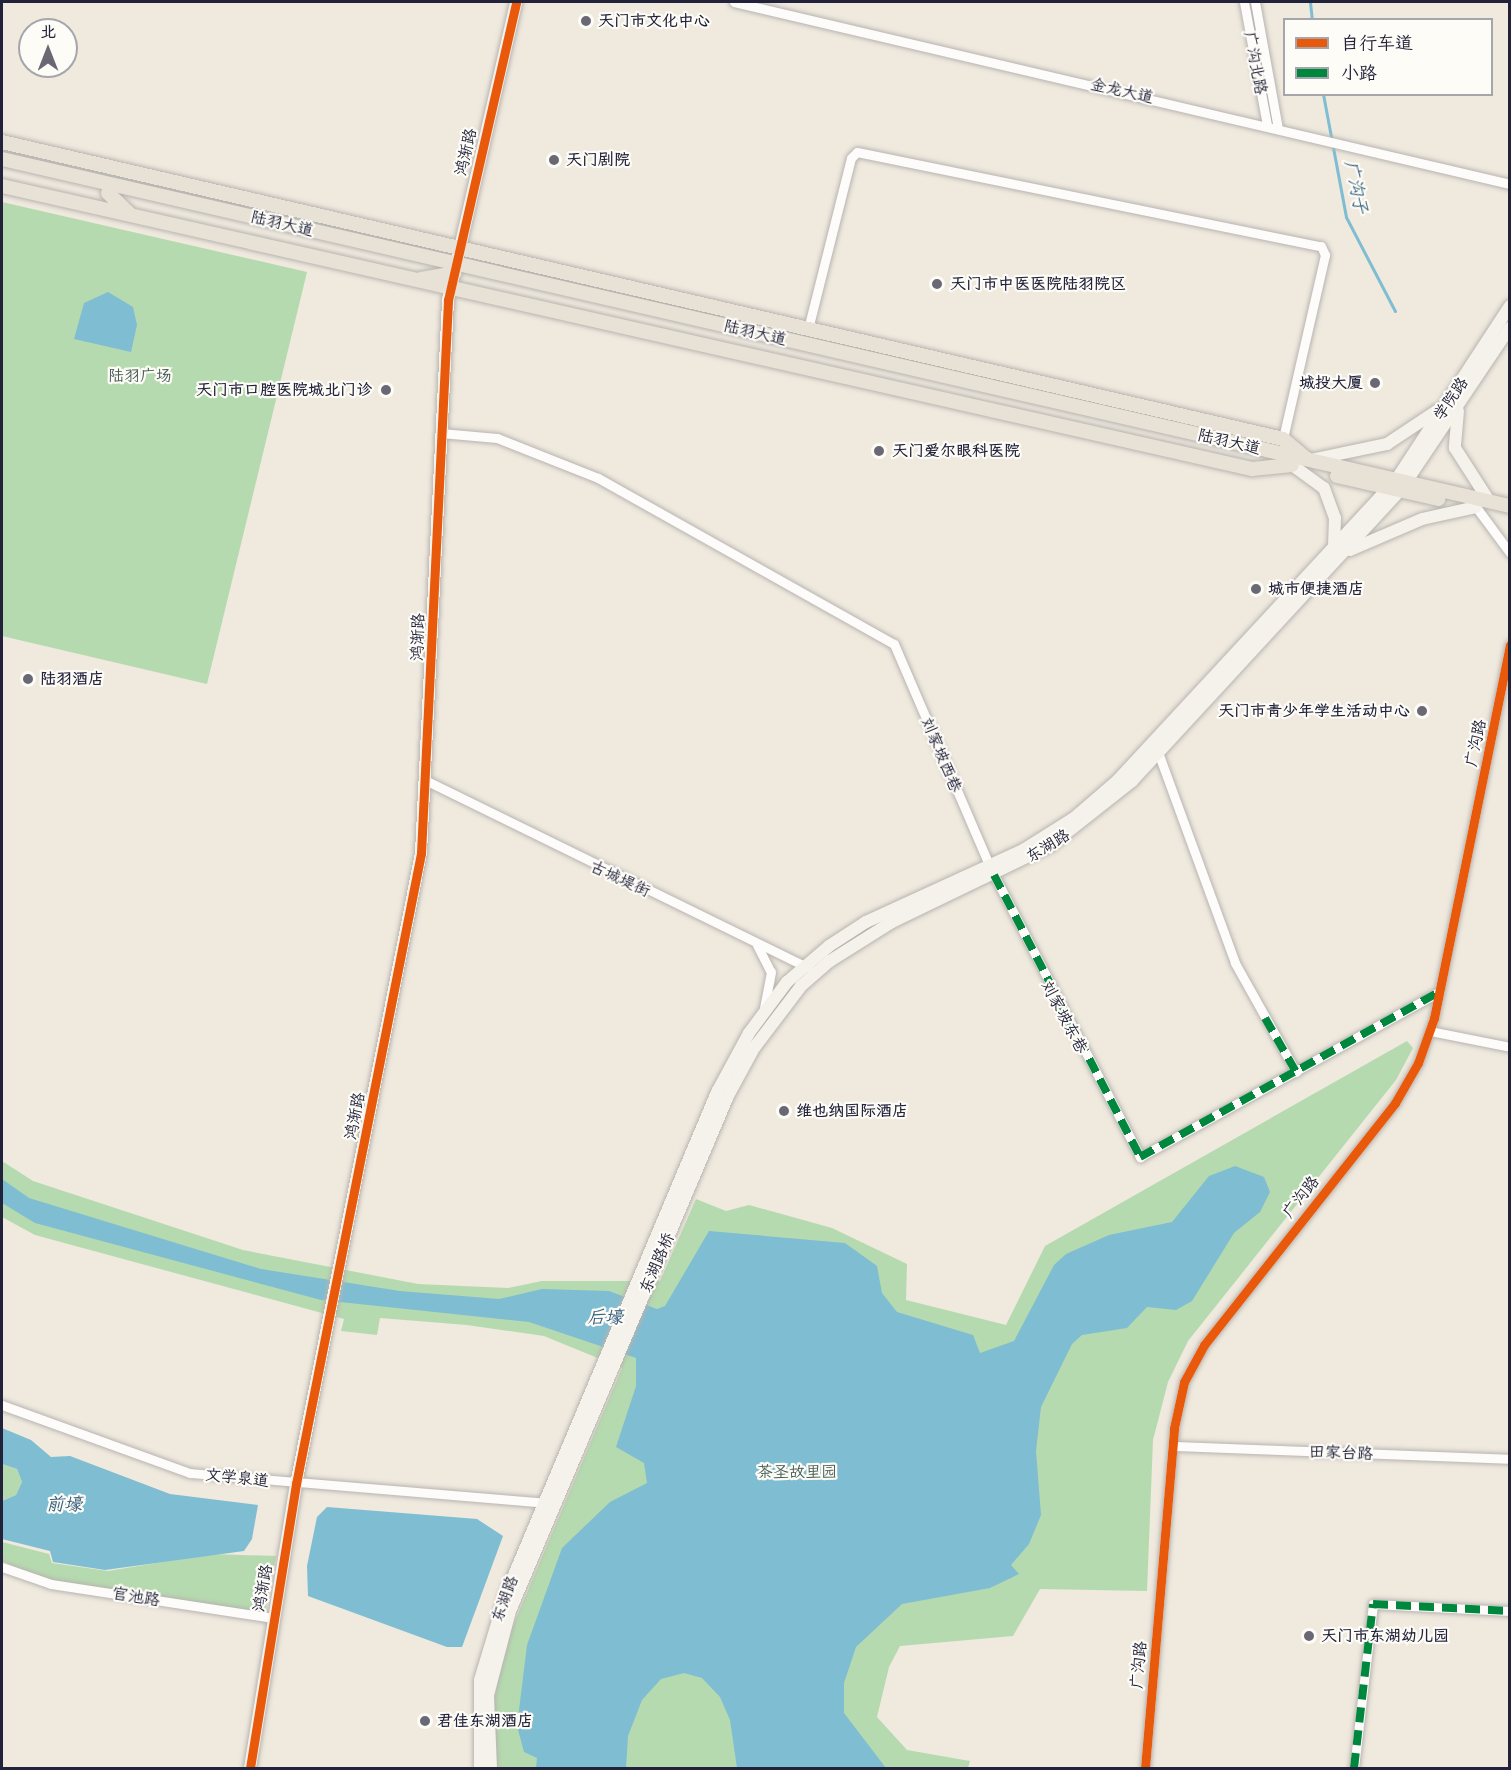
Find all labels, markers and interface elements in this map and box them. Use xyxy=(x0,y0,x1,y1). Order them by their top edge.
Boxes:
place label: 天门市文化中心 xyxy=(598,11,710,31)
marker: 天门市文化中心 xyxy=(579,14,593,28)
north arrow xyxy=(18,18,78,78)
legend xyxy=(1283,18,1493,96)
text: 北 xyxy=(40,21,56,43)
street label: 广沟北路 xyxy=(1239,30,1271,96)
text: 自行车道 xyxy=(1341,31,1413,56)
text: 小路 xyxy=(1341,61,1377,86)
street label: 金龙大道 xyxy=(1089,74,1155,108)
street label: 鸿渐路 xyxy=(451,126,481,178)
place label: 天门剧院 xyxy=(566,150,630,170)
marker: 天门剧院 xyxy=(547,153,561,167)
water label: 广沟子 xyxy=(1339,158,1371,216)
street label: 陆羽大道 xyxy=(249,207,315,241)
place label: 天门市中医医院陆羽院区 xyxy=(950,274,1126,294)
marker: 天门市中医医院陆羽院区 xyxy=(928,275,946,293)
street label: 陆羽大道 xyxy=(722,316,788,350)
park label: 陆羽广场 xyxy=(108,366,172,386)
place label: 城投大厦 xyxy=(1299,373,1363,393)
street label: 学院路 xyxy=(1430,374,1472,424)
marker: 城投大厦 xyxy=(1368,376,1382,390)
place label: 天门市口腔医院城北门诊 xyxy=(196,380,372,400)
marker: 天门市口腔医院城北门诊 xyxy=(377,381,395,399)
street label: 陆羽大道 xyxy=(1196,425,1262,459)
place label: 天门爱尔眼科医院 xyxy=(892,441,1020,461)
marker: 天门爱尔眼科医院 xyxy=(870,442,888,460)
place label: 城市便捷酒店 xyxy=(1268,579,1364,599)
marker: 城市便捷酒店 xyxy=(1249,582,1263,596)
street label: 鸿渐路 xyxy=(408,613,428,661)
place label: 陆羽酒店 xyxy=(40,669,104,689)
marker: 陆羽酒店 xyxy=(21,672,35,686)
place label: 天门市青少年学生活动中心 xyxy=(1218,701,1410,721)
marker: 天门市青少年学生活动中心 xyxy=(1415,704,1429,718)
street label: 刘家坡西巷 xyxy=(917,714,965,796)
street label: 广沟路 xyxy=(1462,718,1490,768)
street label: 东湖路 xyxy=(1022,825,1074,867)
street label: 古城堤街 xyxy=(587,857,653,901)
street label: 刘家坡东巷 xyxy=(1037,977,1091,1057)
street label: 鸿渐路 xyxy=(341,1091,369,1141)
place label: 维也纳国际酒店 xyxy=(796,1101,908,1121)
marker: 维也纳国际酒店 xyxy=(777,1104,791,1118)
street label: 广沟路 xyxy=(1279,1172,1323,1222)
street label: 东湖路桥 xyxy=(636,1230,678,1296)
water label: 后壕 xyxy=(587,1307,623,1329)
street label: 田家台路 xyxy=(1309,1442,1373,1464)
park label: 茶圣故里园 xyxy=(757,1462,837,1482)
street label: 文学泉道 xyxy=(204,1465,270,1491)
water label: 前壕 xyxy=(46,1494,82,1516)
street label: 鸿渐路 xyxy=(249,1563,277,1613)
street label: 东湖路 xyxy=(488,1573,522,1625)
street label: 官池路 xyxy=(111,1584,161,1610)
place label: 天门市东湖幼儿园 xyxy=(1321,1626,1449,1646)
marker: 天门市东湖幼儿园 xyxy=(1302,1629,1316,1643)
street label: 广沟路 xyxy=(1127,1640,1151,1690)
place label: 君佳东湖酒店 xyxy=(437,1711,533,1731)
marker: 君佳东湖酒店 xyxy=(418,1714,432,1728)

